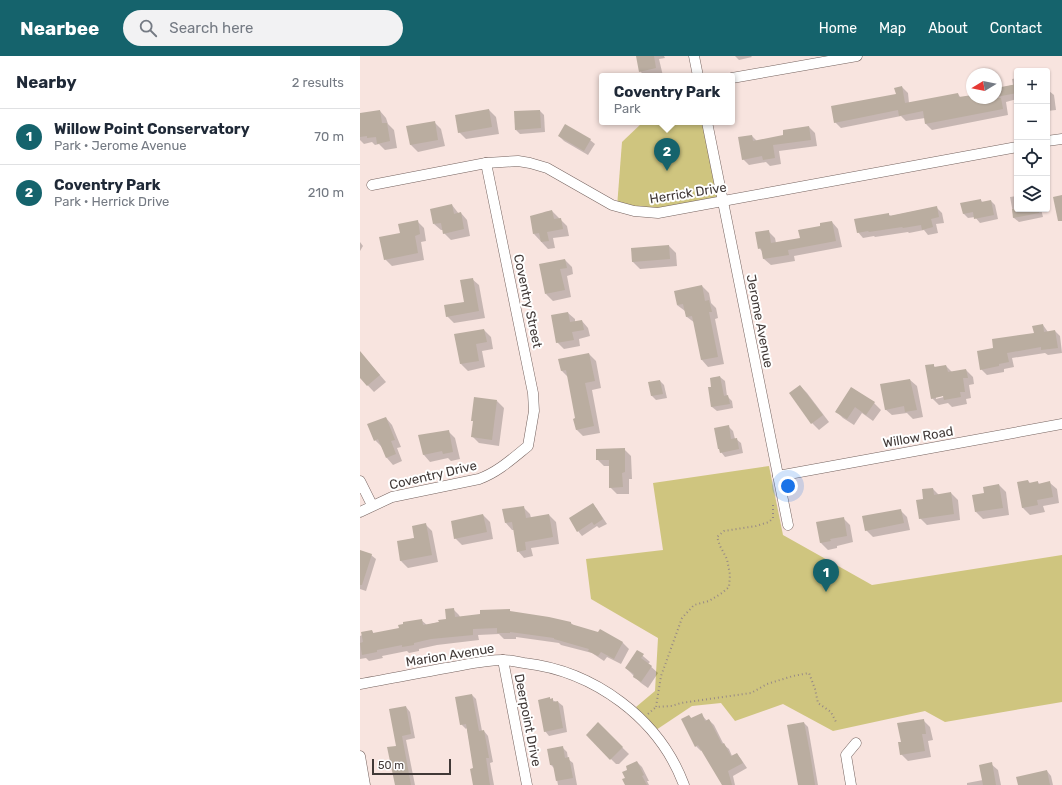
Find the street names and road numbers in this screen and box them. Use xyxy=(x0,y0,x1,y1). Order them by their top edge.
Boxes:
street label: Herrick Drive xyxy=(648,180,728,206)
street label: Coventry Street xyxy=(511,253,545,349)
street label: Jerome Avenue xyxy=(744,273,776,369)
street label: Willow Road xyxy=(882,423,954,451)
street label: Coventry Drive xyxy=(388,458,478,492)
street label: Marion Avenue xyxy=(405,641,495,669)
street label: Deerpoint Drive xyxy=(512,672,544,768)

